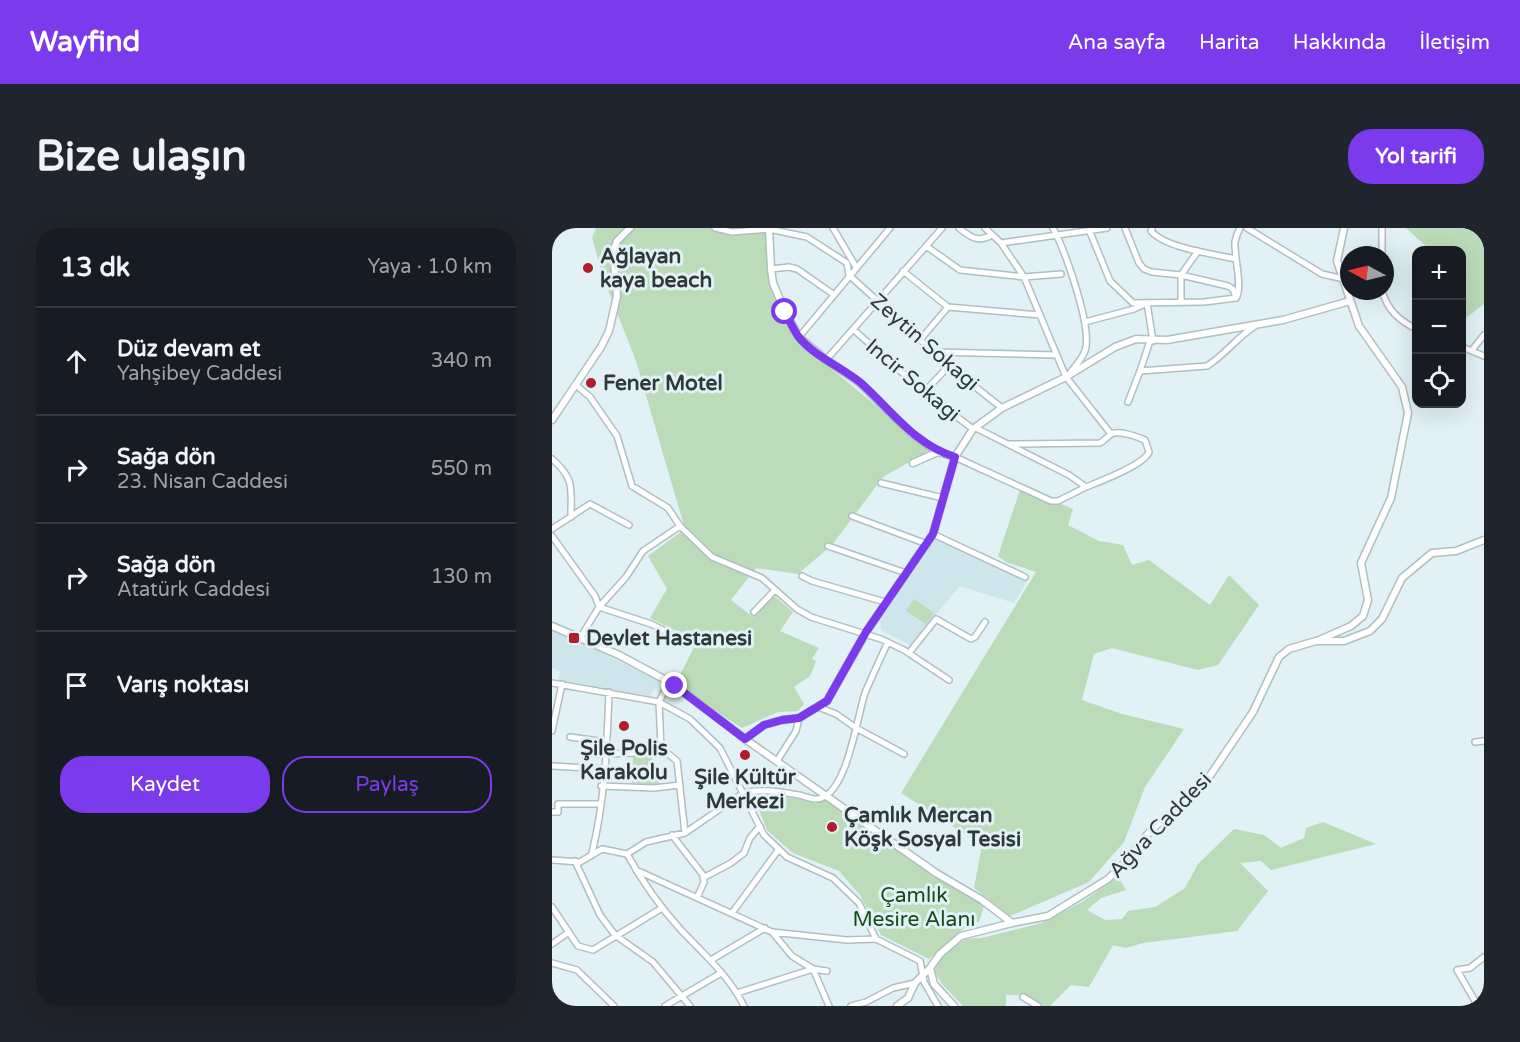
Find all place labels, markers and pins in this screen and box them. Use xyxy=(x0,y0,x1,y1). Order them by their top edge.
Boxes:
place label: Ağlayan kaya beach xyxy=(600,244,712,293)
marker: Ağlayan kaya beach xyxy=(581,261,595,275)
place label: Fener Motel xyxy=(603,371,723,396)
marker: Fener Motel xyxy=(584,376,598,390)
place label: Devlet Hastanesi xyxy=(586,626,752,651)
marker: Devlet Hastanesi xyxy=(567,631,581,645)
marker: Şile Polis Karakolu xyxy=(617,719,631,733)
place label: Şile Polis Karakolu xyxy=(580,736,668,785)
marker: Şile Kültür Merkezi xyxy=(738,748,752,762)
place label: Şile Kültür Merkezi xyxy=(694,765,797,814)
place label: Çamlık Mercan Köşk Sosyal Tesisi xyxy=(844,803,1021,852)
marker: Çamlık Mercan Köşk Sosyal Tesisi xyxy=(825,820,839,834)

